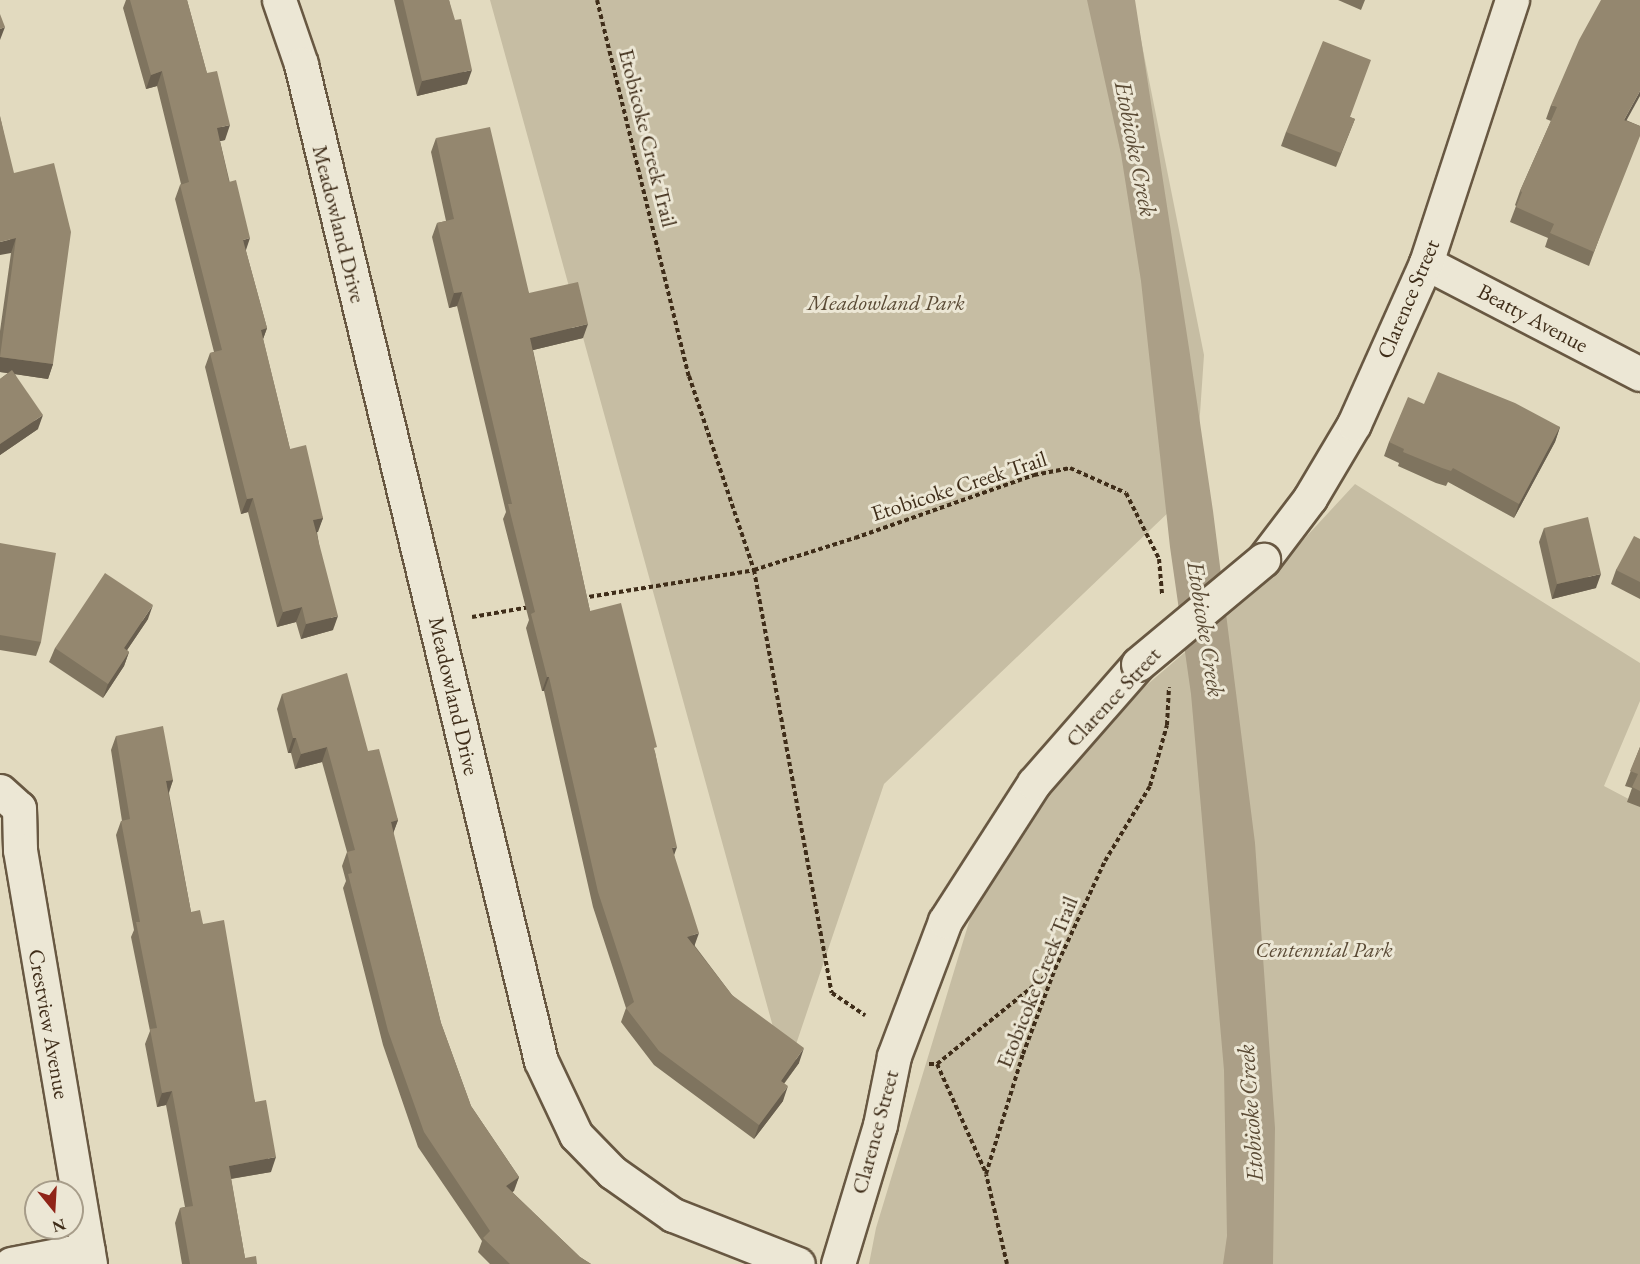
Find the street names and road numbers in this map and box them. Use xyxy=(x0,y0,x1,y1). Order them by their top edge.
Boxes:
street label: Etobicoke Creek Trail xyxy=(613,46,683,230)
street label: Meadowland Drive xyxy=(307,142,371,306)
street label: Clarence Street xyxy=(1371,235,1445,363)
street label: Beatty Avenue xyxy=(1473,278,1593,358)
street label: Etobicoke Creek Trail xyxy=(868,445,1050,527)
street label: Meadowland Drive xyxy=(423,614,485,778)
street label: Clarence Street xyxy=(1060,642,1166,752)
street label: Etobicoke Creek Trail xyxy=(991,892,1083,1072)
street label: Crestview Avenue xyxy=(23,947,75,1101)
street label: Clarence Street xyxy=(846,1067,904,1197)

